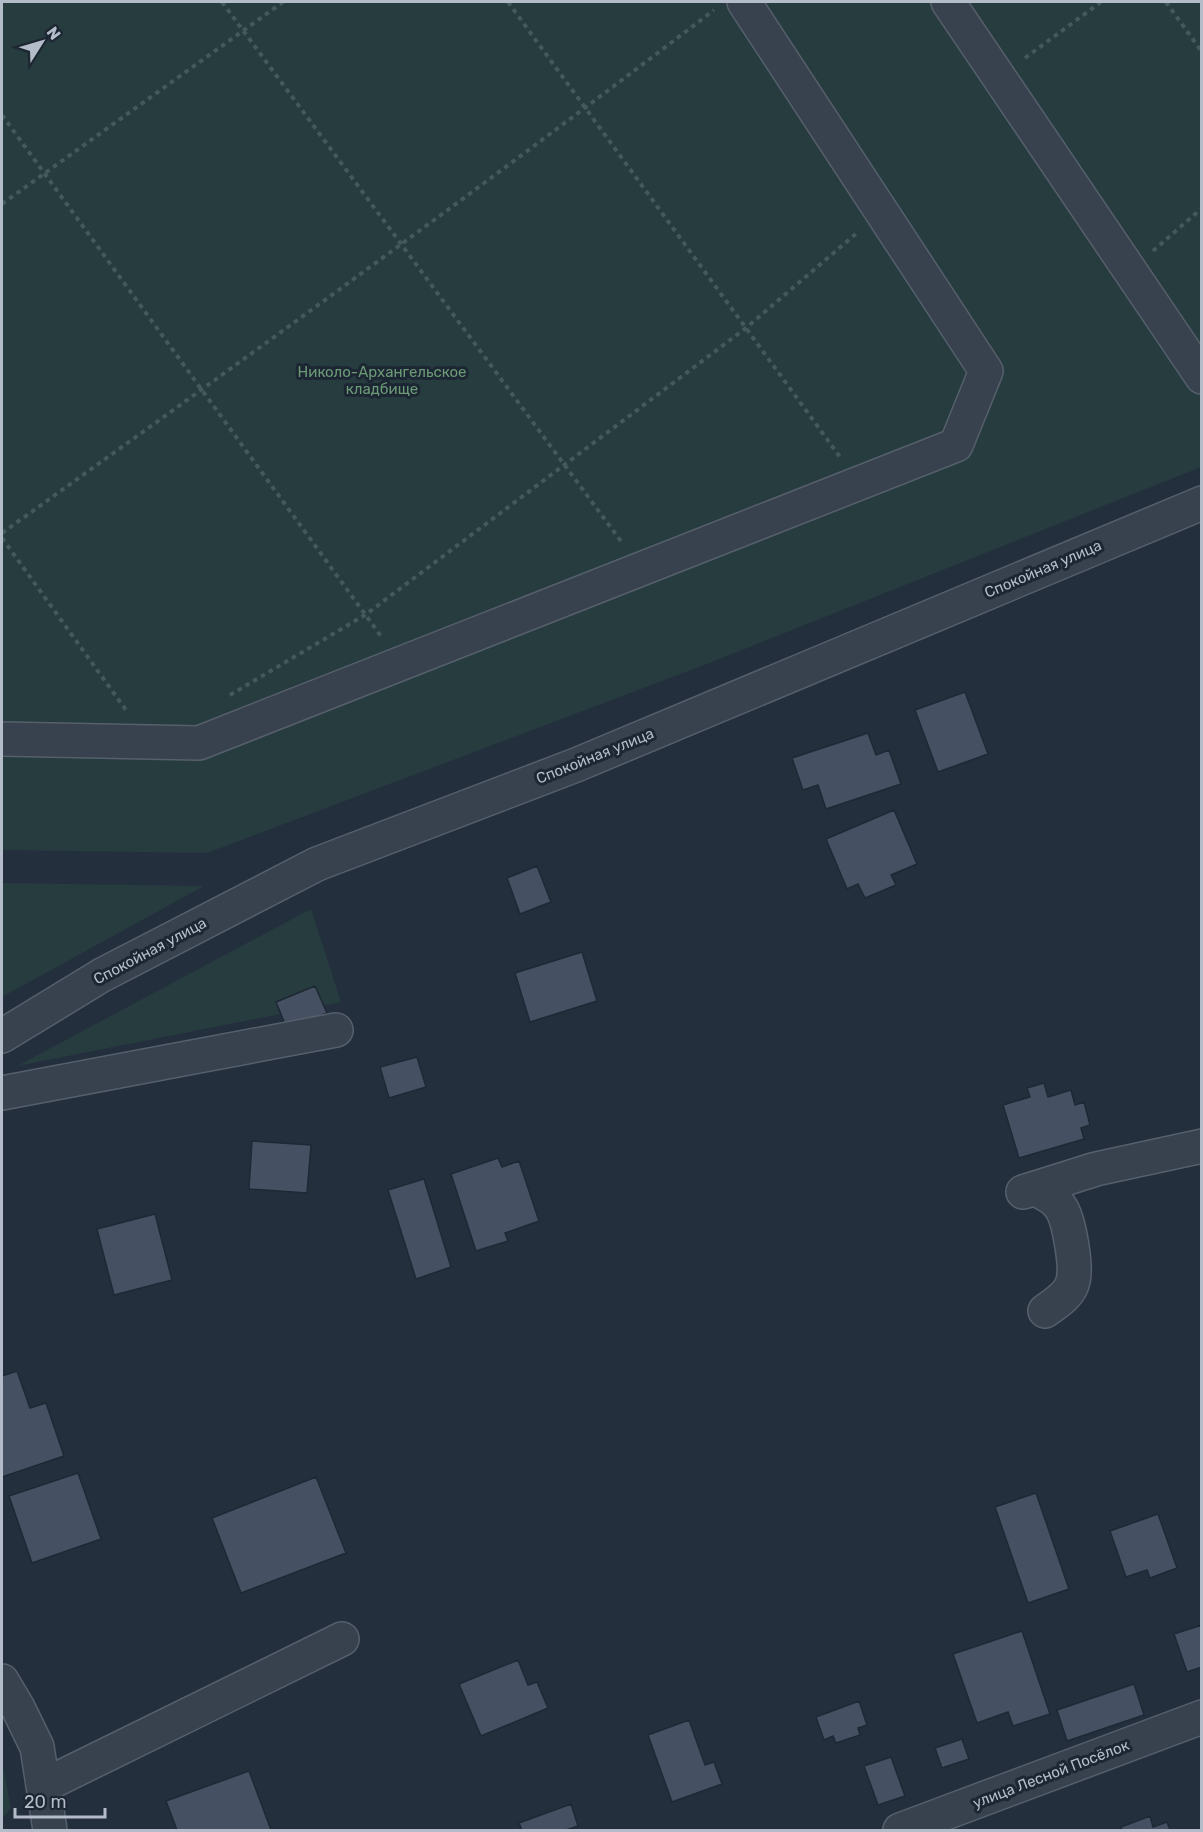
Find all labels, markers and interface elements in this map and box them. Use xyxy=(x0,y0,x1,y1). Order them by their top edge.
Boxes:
north arrow xyxy=(12,12,72,72)
text: N xyxy=(43,23,65,44)
park label: Николо-Архангельское кладбище xyxy=(298,363,466,398)
street label: Спокойная улица xyxy=(982,536,1104,602)
street label: Спокойная улица xyxy=(534,724,656,788)
street label: Спокойная улица xyxy=(90,914,210,988)
street label: улица Лесной Посёлок xyxy=(970,1736,1132,1812)
scale bar xyxy=(15,1781,105,1819)
text: 20 m xyxy=(24,1791,66,1813)

